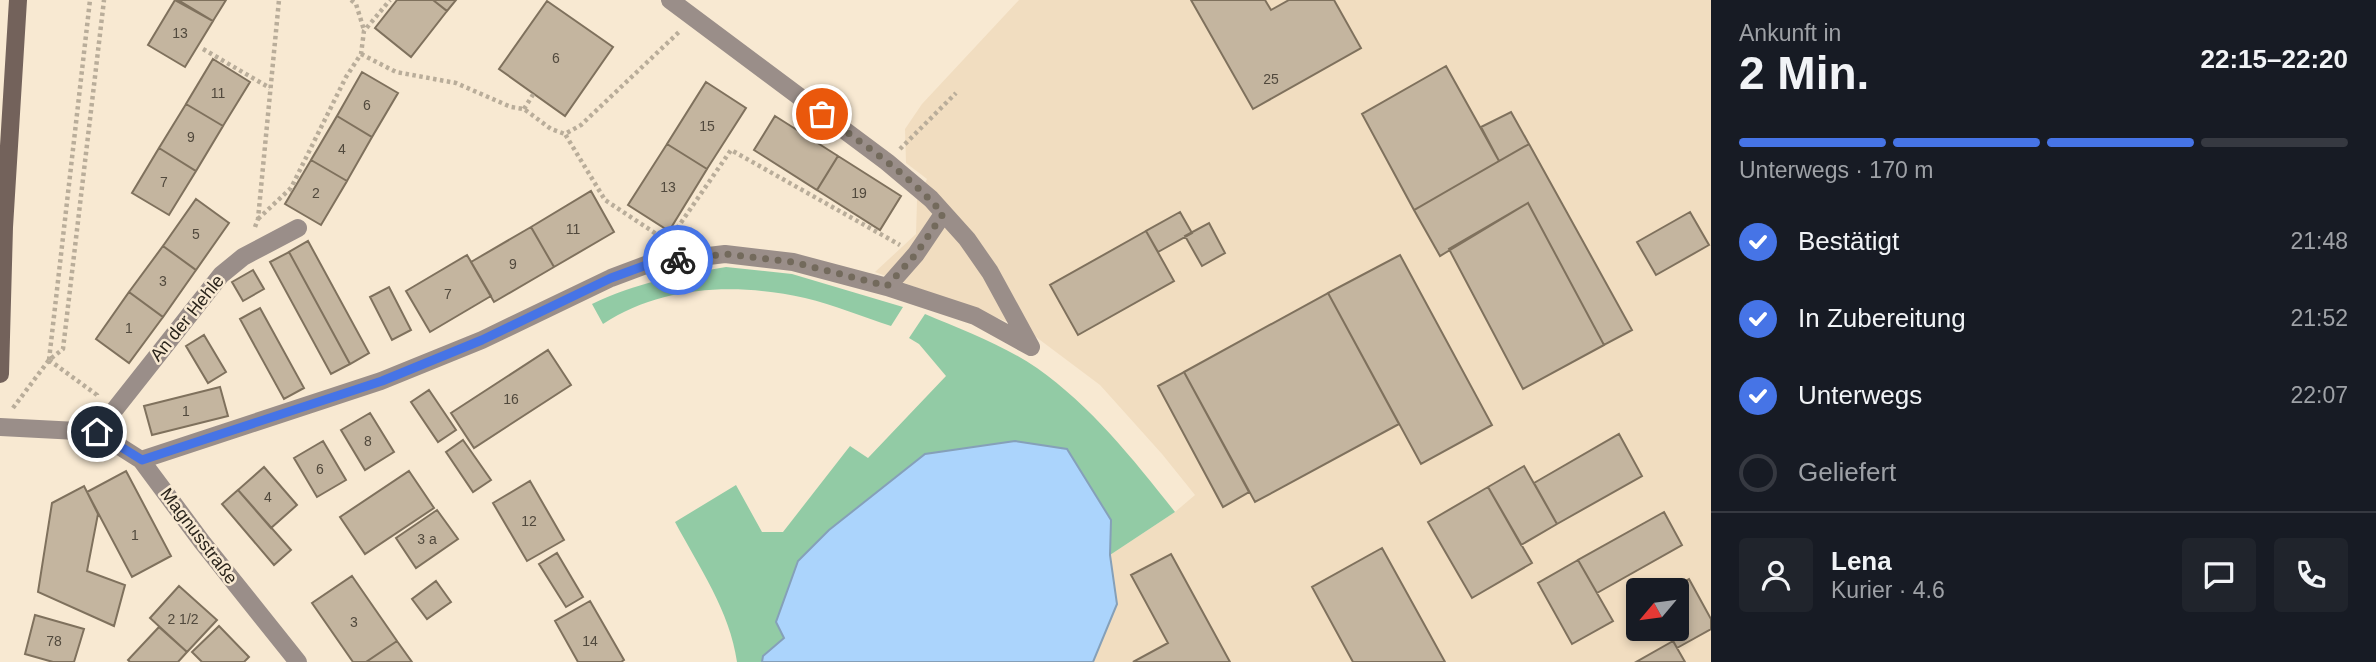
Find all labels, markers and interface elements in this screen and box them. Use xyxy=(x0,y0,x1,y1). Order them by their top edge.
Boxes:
text: Ankunft in xyxy=(1739,20,1841,46)
house number: 13 xyxy=(172,25,188,41)
text: 22:15–22:20 xyxy=(2201,44,2348,74)
text: 2 Min. xyxy=(1739,47,1869,99)
house number: 6 xyxy=(552,50,560,66)
house number: 25 xyxy=(1263,71,1279,87)
pin xyxy=(792,84,852,144)
house number: 11 xyxy=(211,85,225,101)
icon: bag xyxy=(803,95,841,133)
house number: 6 xyxy=(363,97,371,113)
house number: 15 xyxy=(699,118,715,134)
house number: 9 xyxy=(187,129,195,145)
house number: 4 xyxy=(338,141,346,157)
text: Unterwegs · 170 m xyxy=(1739,157,1933,183)
house number: 7 xyxy=(160,174,168,190)
house number: 13 xyxy=(660,179,676,195)
house number: 2 xyxy=(312,185,320,201)
house number: 19 xyxy=(851,185,867,201)
house number: 11 xyxy=(566,221,580,237)
icon: check xyxy=(1739,223,1777,261)
courier xyxy=(643,225,713,295)
house number: 5 xyxy=(192,226,200,242)
text: Bestätigt xyxy=(1798,226,1899,256)
text: 21:48 xyxy=(2290,228,2348,254)
icon: bike xyxy=(659,241,697,279)
house number: 9 xyxy=(509,256,517,272)
street label: An der Hehle xyxy=(146,271,228,365)
house number: 3 xyxy=(159,273,167,289)
house number: 7 xyxy=(444,286,452,302)
icon: check xyxy=(1739,300,1777,338)
text: In Zubereitung xyxy=(1798,303,1966,333)
text: 21:52 xyxy=(2290,305,2348,331)
house number: 1 xyxy=(125,320,133,336)
icon: check xyxy=(1739,377,1777,415)
text: Unterwegs xyxy=(1798,380,1922,410)
text: 22:07 xyxy=(2290,382,2348,408)
house number: 16 xyxy=(503,391,519,407)
pin xyxy=(67,402,127,462)
house number: 1 xyxy=(182,403,190,419)
icon: home xyxy=(78,413,116,451)
house number: 8 xyxy=(364,433,372,449)
text: Geliefert xyxy=(1798,457,1896,487)
house number: 6 xyxy=(316,461,324,477)
street label: Magnusstraße xyxy=(156,484,242,588)
house number: 4 xyxy=(264,489,272,505)
house number: 12 xyxy=(521,513,537,529)
house number: 1 xyxy=(131,527,139,543)
house number: 3 a xyxy=(417,531,437,547)
button: person xyxy=(1739,538,1813,612)
button: chat xyxy=(2182,538,2256,612)
button: phone xyxy=(2274,538,2348,612)
text: Lena xyxy=(1831,546,1892,576)
text: Kurier · 4.6 xyxy=(1831,577,1945,603)
north arrow xyxy=(1626,578,1689,640)
map controls xyxy=(1626,578,1689,641)
house number: 2 1/2 xyxy=(167,611,199,627)
house number: 3 xyxy=(350,614,358,630)
house number: 78 xyxy=(46,633,62,649)
house number: 14 xyxy=(582,633,598,649)

